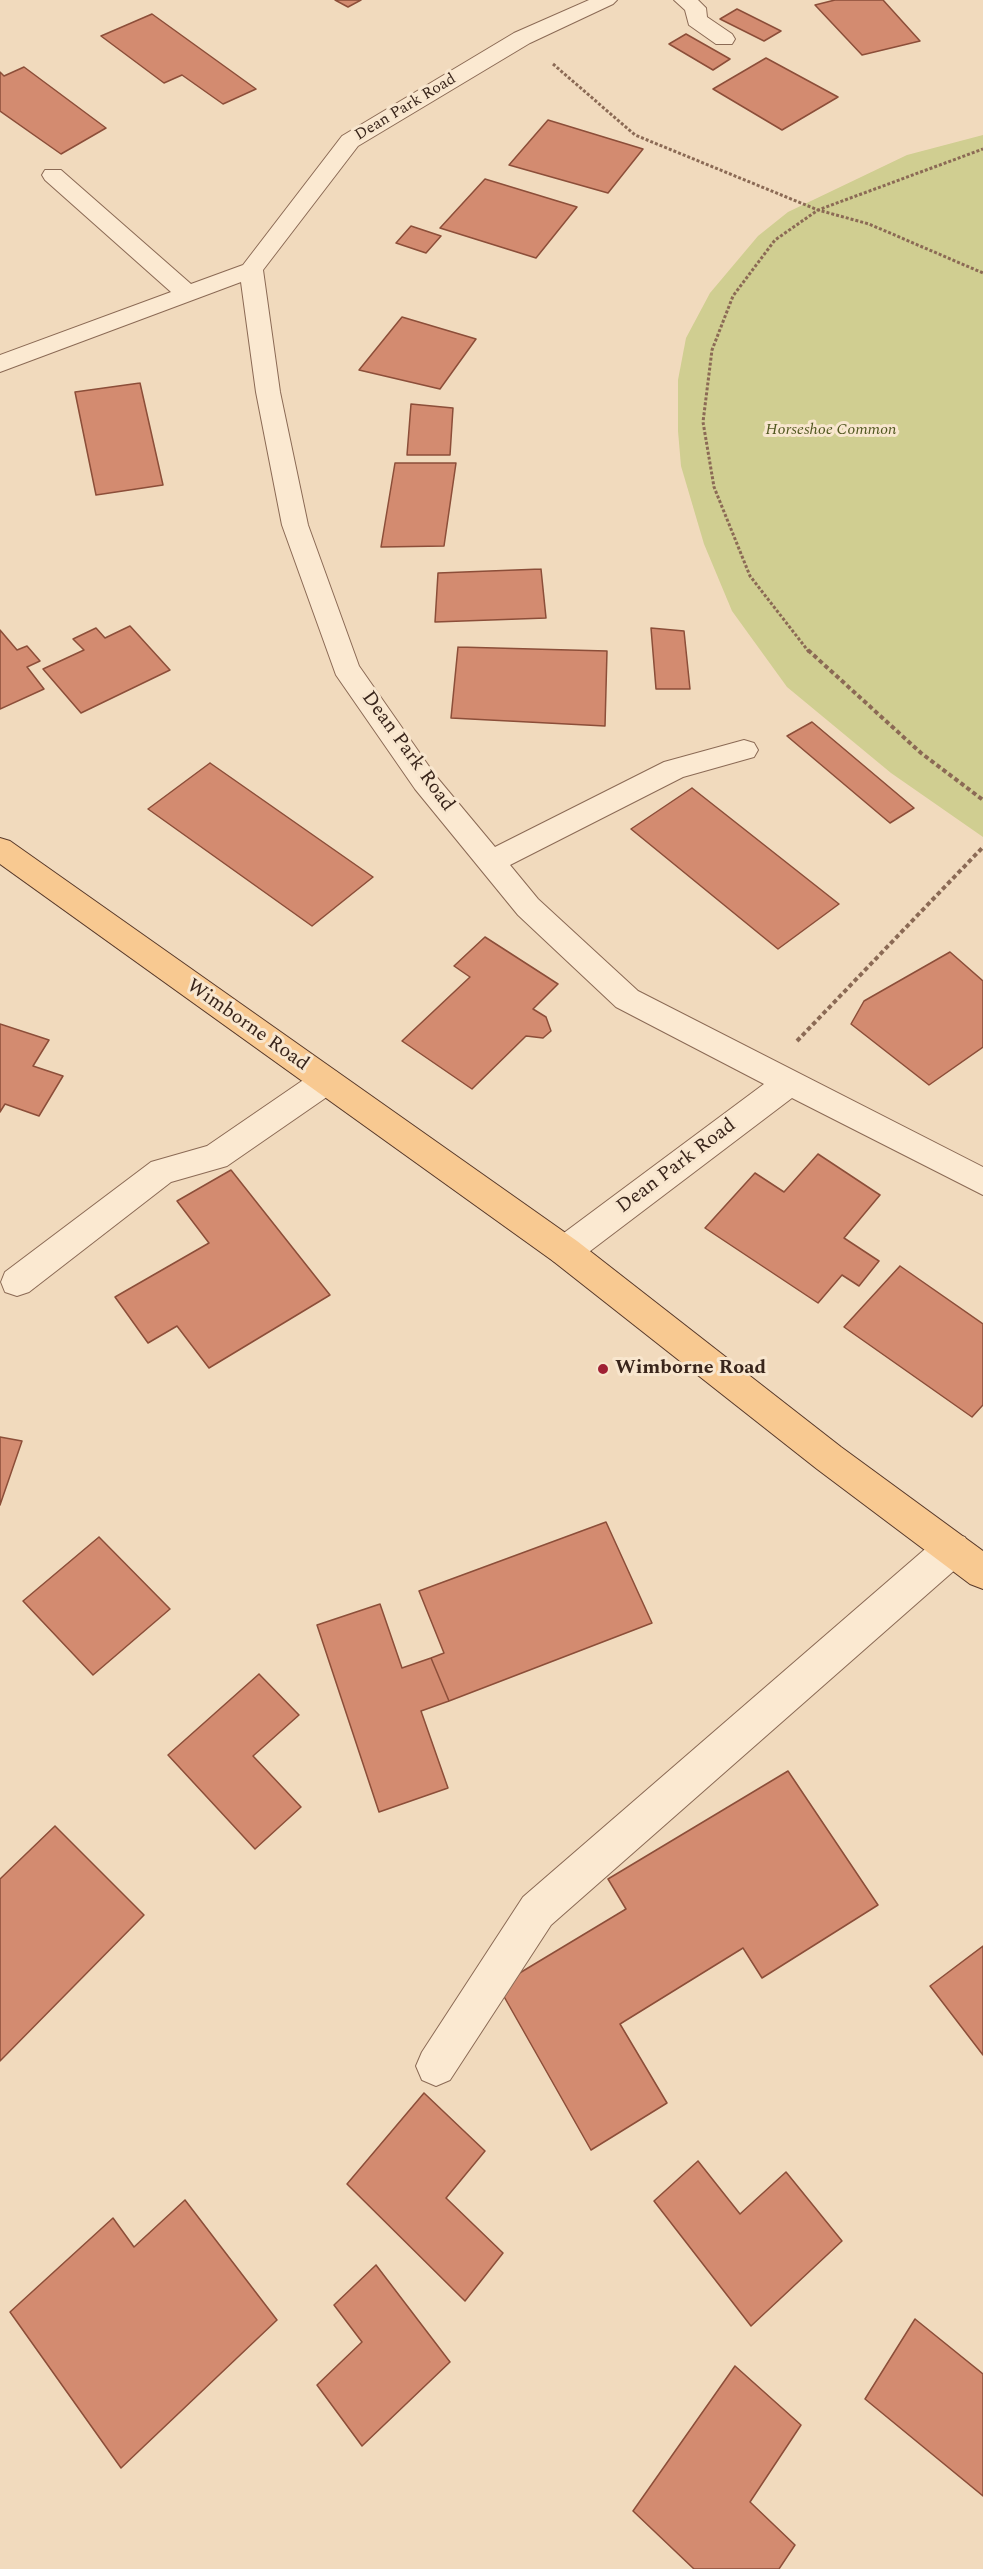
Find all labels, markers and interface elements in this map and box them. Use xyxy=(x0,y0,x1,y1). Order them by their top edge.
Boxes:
street label: Dean Park Road xyxy=(352,70,460,146)
park label: Horseshoe Common xyxy=(765,421,897,441)
street label: Dean Park Road xyxy=(355,687,459,817)
street label: Wimborne Road xyxy=(181,975,313,1077)
street label: Dean Park Road xyxy=(613,1114,741,1220)
place label: Wimborne Road xyxy=(615,1357,766,1381)
marker: Wimborne Road xyxy=(596,1362,610,1376)

